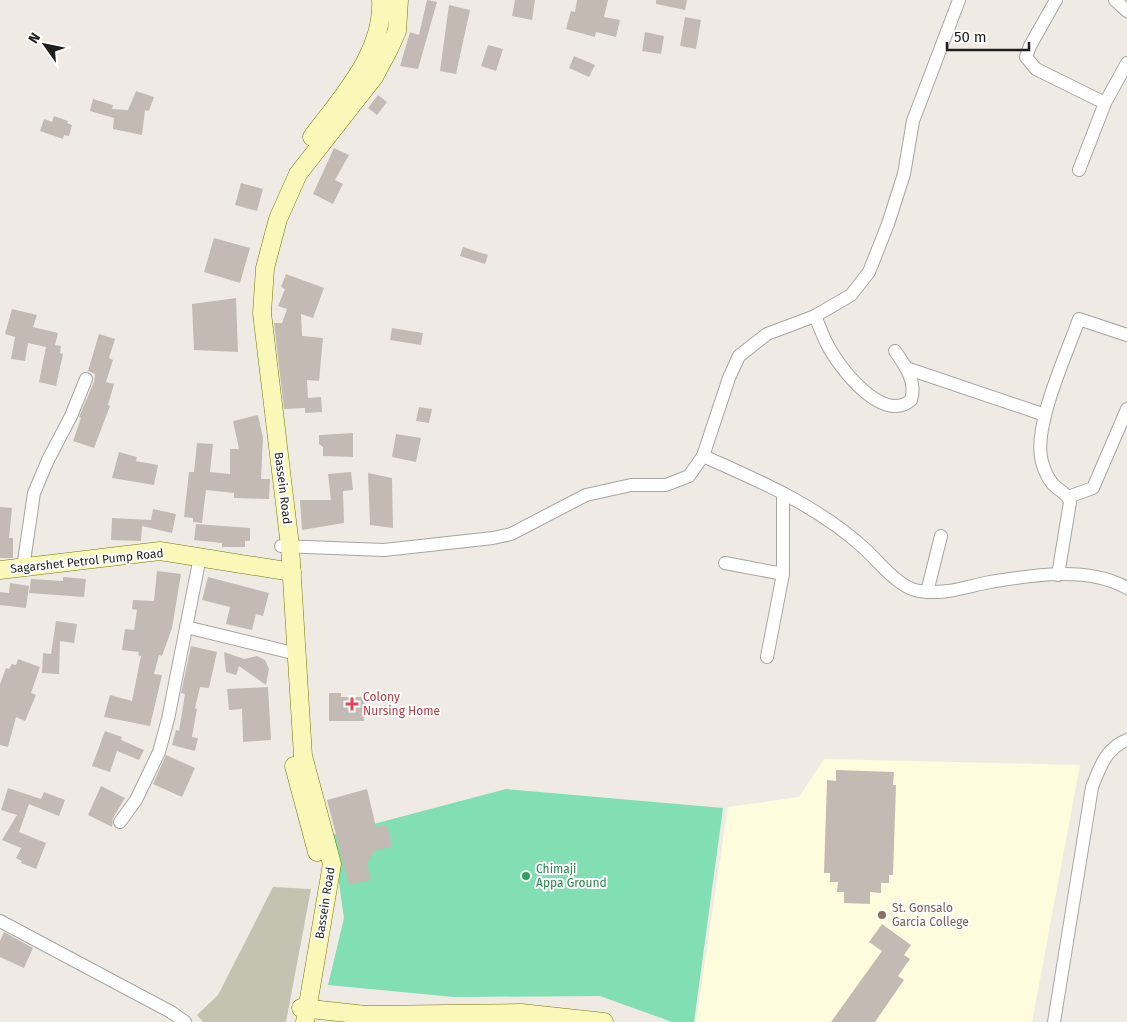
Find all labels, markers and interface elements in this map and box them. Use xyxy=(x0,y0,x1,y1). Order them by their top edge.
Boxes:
north arrow xyxy=(20,20,70,70)
scale bar xyxy=(947,20,1030,52)
text: 50 m xyxy=(954,28,987,46)
text: N xyxy=(25,30,44,47)
street label: Bassein Road xyxy=(272,451,294,525)
street label: Sagarshet Petrol Pump Road xyxy=(10,546,164,576)
place label: Colony Nursing Home xyxy=(363,690,440,718)
marker: Colony Nursing Home xyxy=(345,697,359,711)
place label: Chimaji Appa Ground xyxy=(536,862,607,890)
street label: Bassein Road xyxy=(312,866,338,940)
marker: Chimaji Appa Ground xyxy=(520,870,532,882)
place label: St. Gonsalo Garcia College xyxy=(892,901,969,929)
marker: St. Gonsalo Garcia College xyxy=(876,909,888,921)

